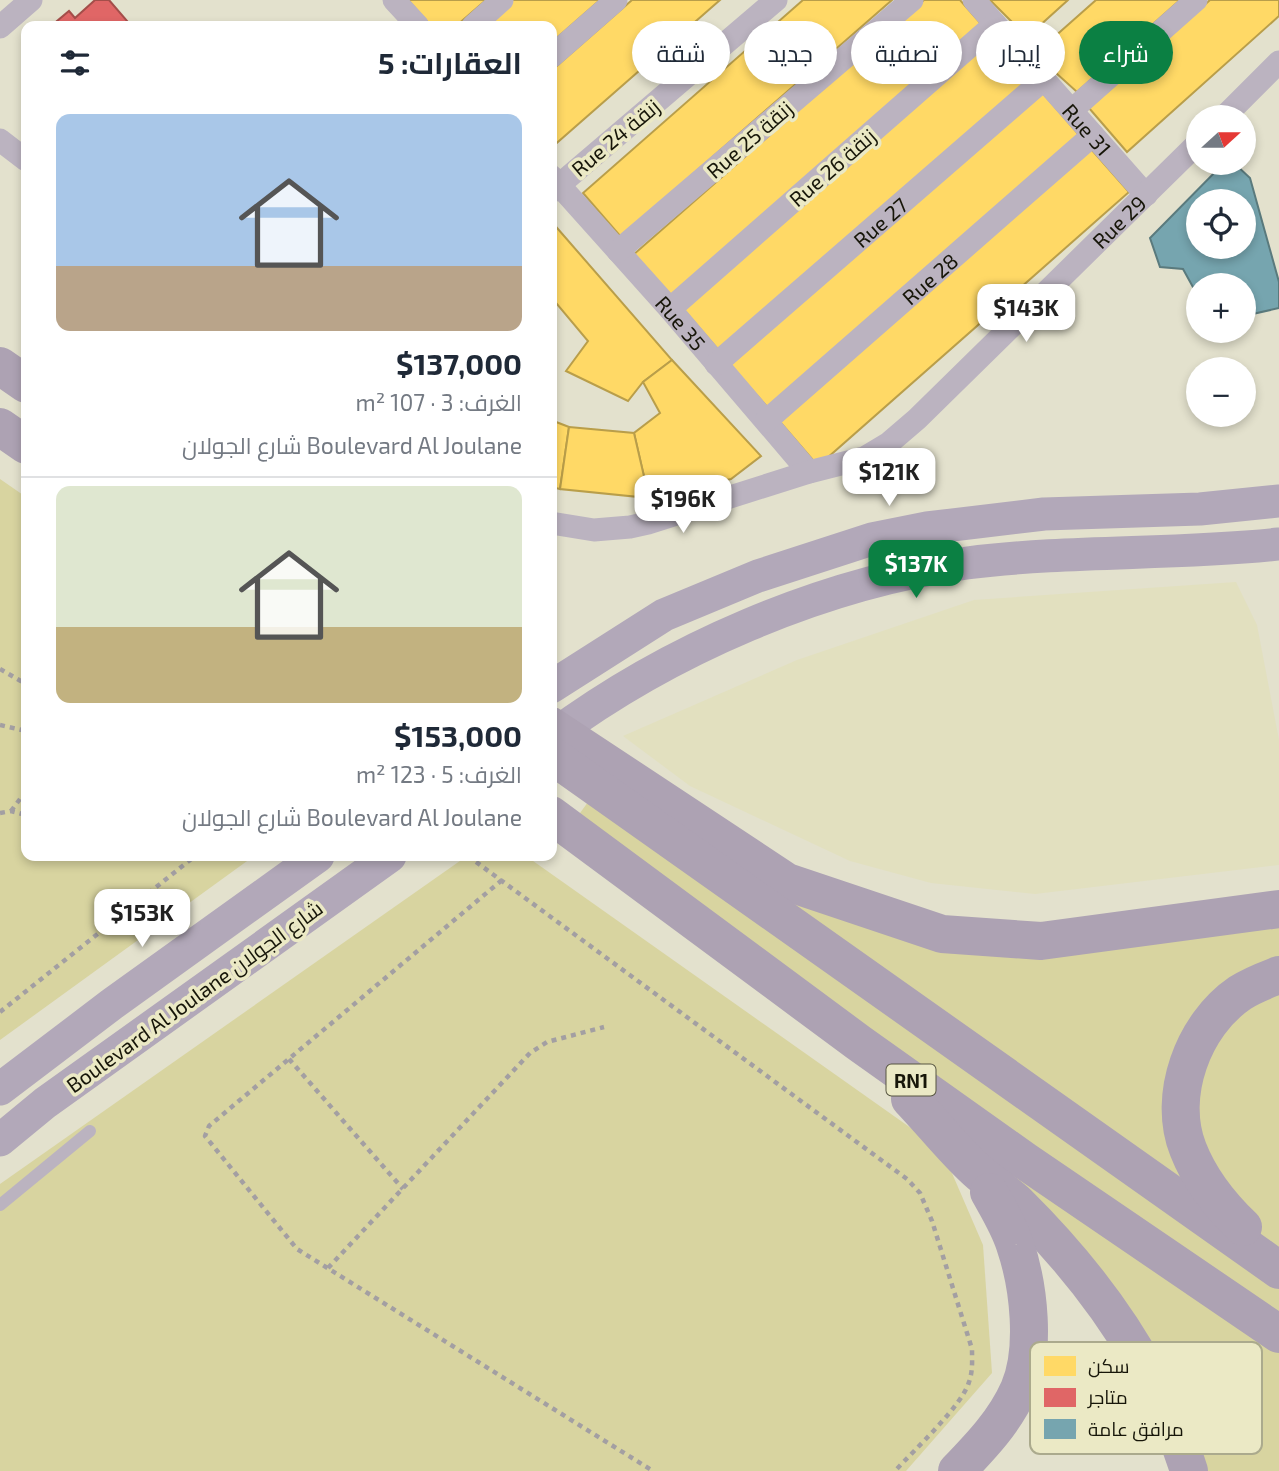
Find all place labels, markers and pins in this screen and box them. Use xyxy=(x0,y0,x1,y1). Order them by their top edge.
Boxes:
pin: $143K xyxy=(977,284,1075,344)
pin: $121K xyxy=(840,448,938,508)
pin: $196K xyxy=(634,476,732,535)
pin: $137K xyxy=(867,540,965,600)
pin: $153K xyxy=(93,890,191,949)

